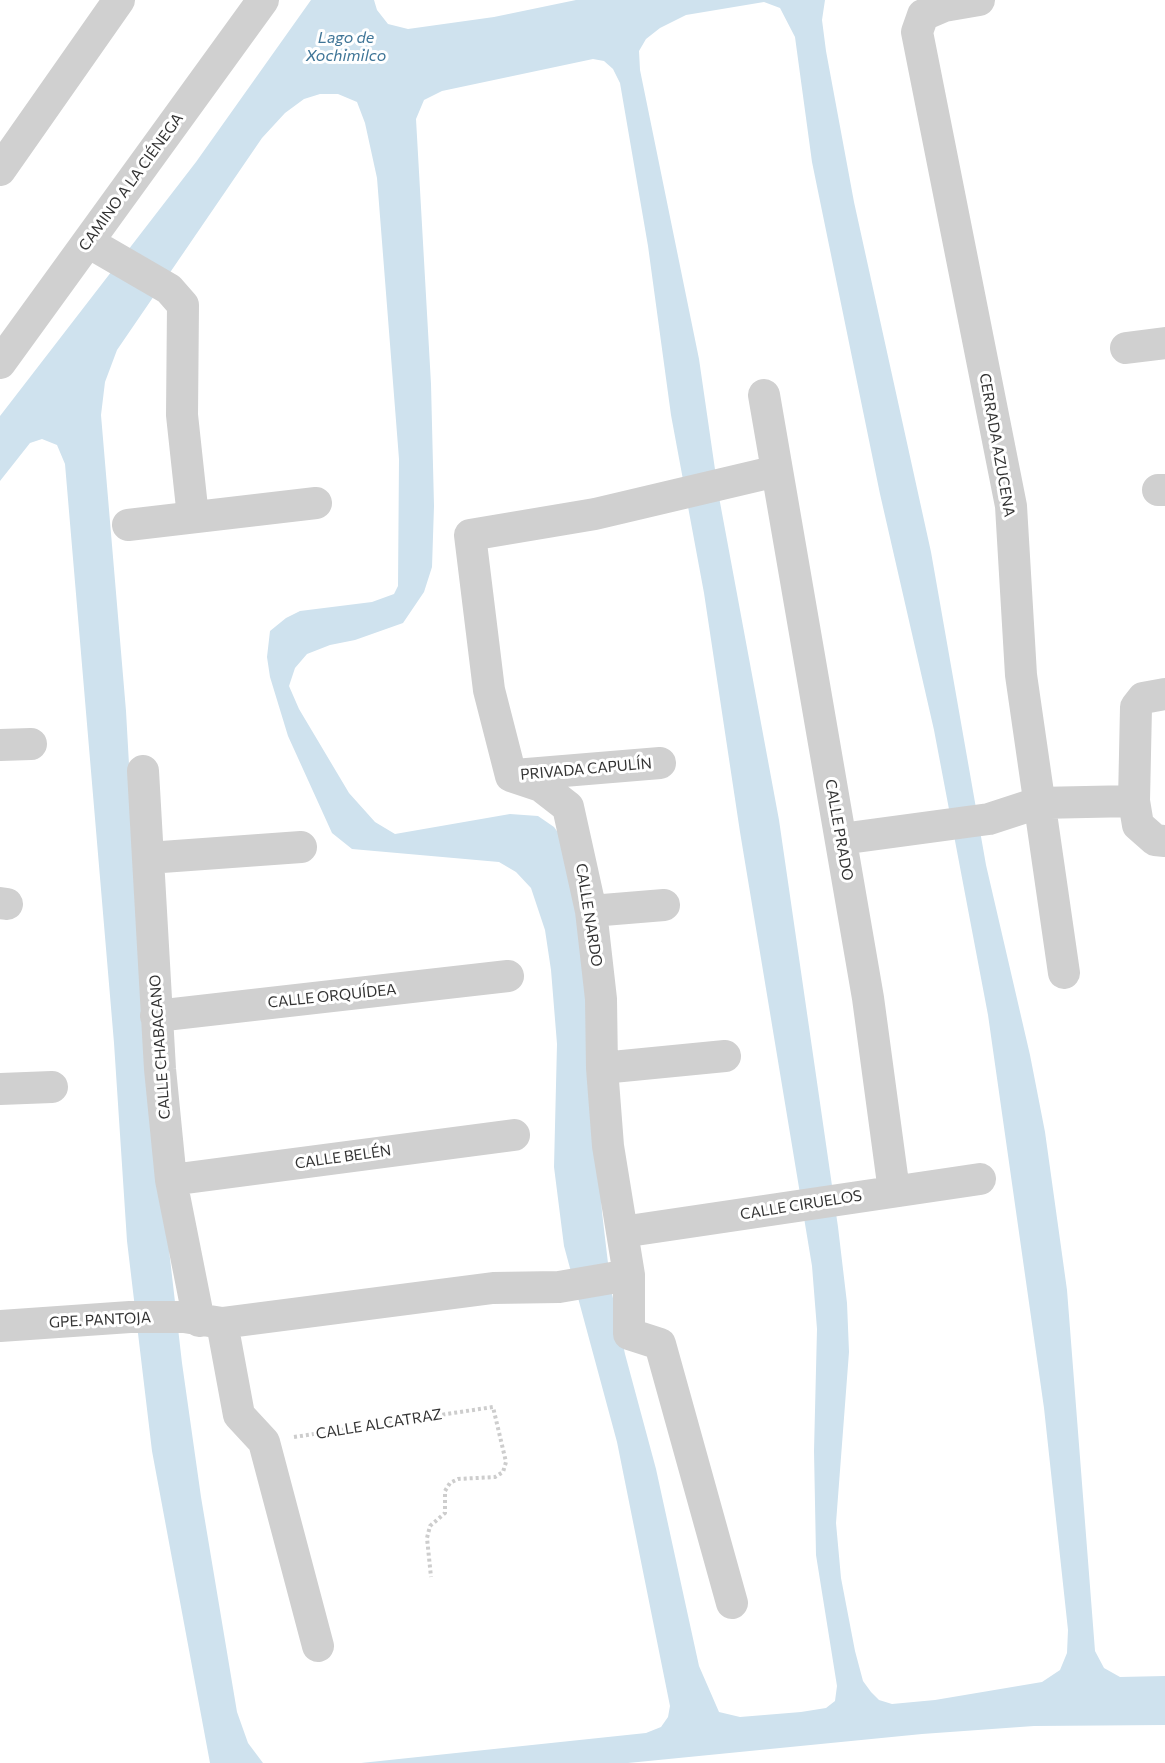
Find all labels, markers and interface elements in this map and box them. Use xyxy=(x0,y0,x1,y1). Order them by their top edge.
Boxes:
water label: Lago de Xochimilco xyxy=(306,28,386,66)
street label: CAMINO A LA CIÉNEGA xyxy=(75,110,187,254)
street label: CERRADA AZUCENA xyxy=(975,372,1019,518)
street label: PRIVADA CAPULÍN xyxy=(519,754,653,784)
street label: CALLE PRADO xyxy=(821,778,857,882)
street label: CALLE NARDO xyxy=(572,862,606,968)
street label: CALLE CHABACANO xyxy=(146,974,174,1120)
street label: CALLE ORQUÍDEA xyxy=(267,980,397,1012)
street label: CALLE BELÉN xyxy=(294,1141,392,1173)
street label: CALLE CIRUELOS xyxy=(739,1186,863,1224)
street label: GPE. PANTOJA xyxy=(49,1308,151,1332)
street label: CALLE ALCATRAZ xyxy=(315,1405,443,1443)

